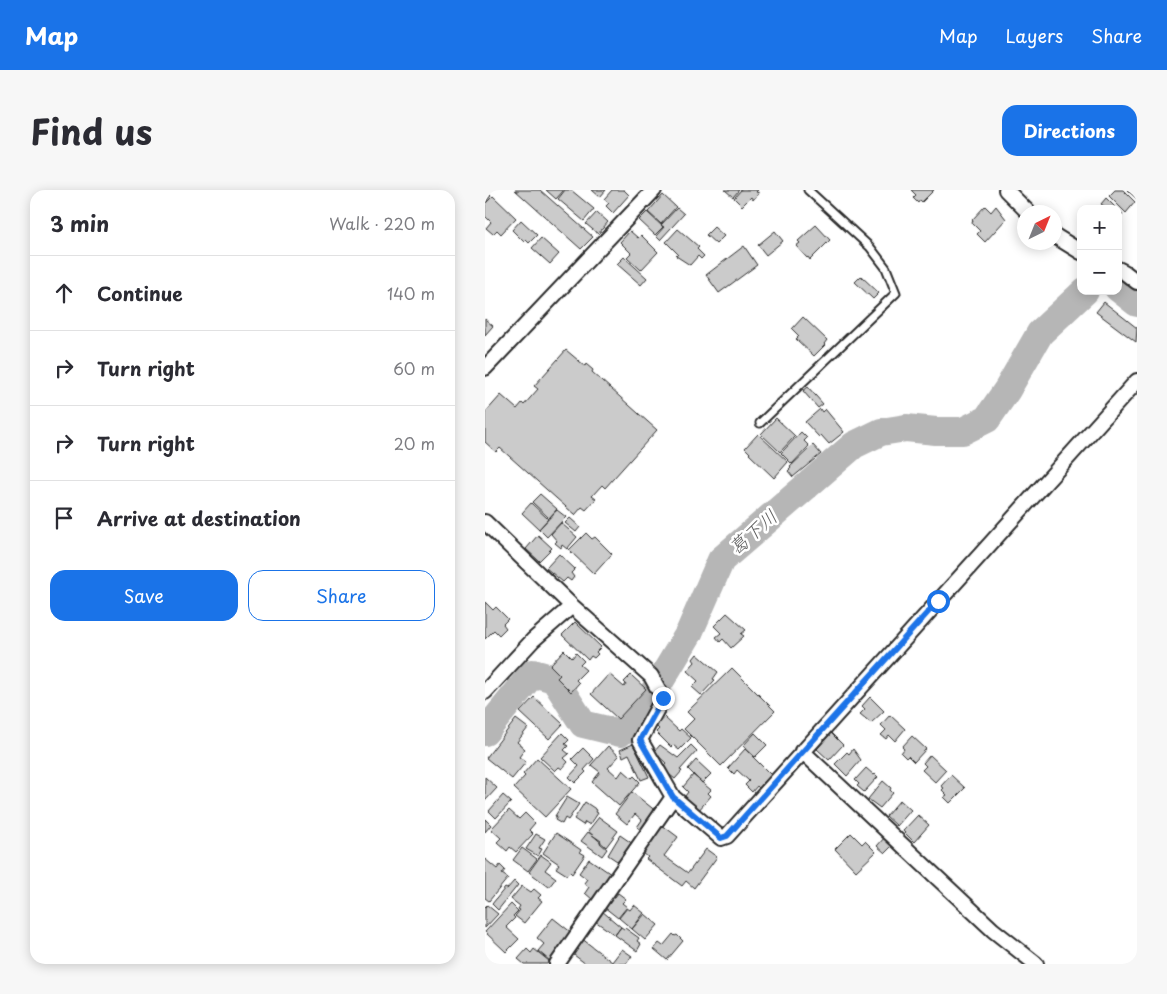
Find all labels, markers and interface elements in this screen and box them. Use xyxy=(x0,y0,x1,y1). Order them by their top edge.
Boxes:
text: Map xyxy=(25,17,78,53)
text: Map xyxy=(939,22,978,49)
text: Layers xyxy=(1006,22,1063,49)
text: Share xyxy=(1091,22,1142,49)
text: Find us xyxy=(30,104,152,157)
button: Directions xyxy=(1002,105,1137,156)
north arrow xyxy=(1017,205,1062,250)
map controls xyxy=(1077,205,1122,295)
button: + xyxy=(1077,205,1122,250)
text: 3 min xyxy=(50,207,109,239)
text: Walk · 220 m xyxy=(329,211,435,235)
button: − xyxy=(1077,250,1122,295)
icon: ahead xyxy=(50,279,78,307)
text: Continue xyxy=(97,279,183,307)
text: 140 m xyxy=(387,281,435,305)
icon: right xyxy=(50,354,78,382)
text: Turn right xyxy=(97,354,195,382)
text: 60 m xyxy=(393,356,435,380)
icon: right xyxy=(50,429,78,457)
text: Turn right xyxy=(97,429,195,457)
text: 20 m xyxy=(394,431,435,455)
water label: 葛下川 xyxy=(722,502,783,561)
icon: arrive xyxy=(50,504,78,532)
text: Arrive at destination xyxy=(97,504,301,532)
button: Save xyxy=(50,570,238,621)
button: Share xyxy=(248,570,435,621)
route start xyxy=(927,590,950,613)
route end xyxy=(652,687,675,710)

